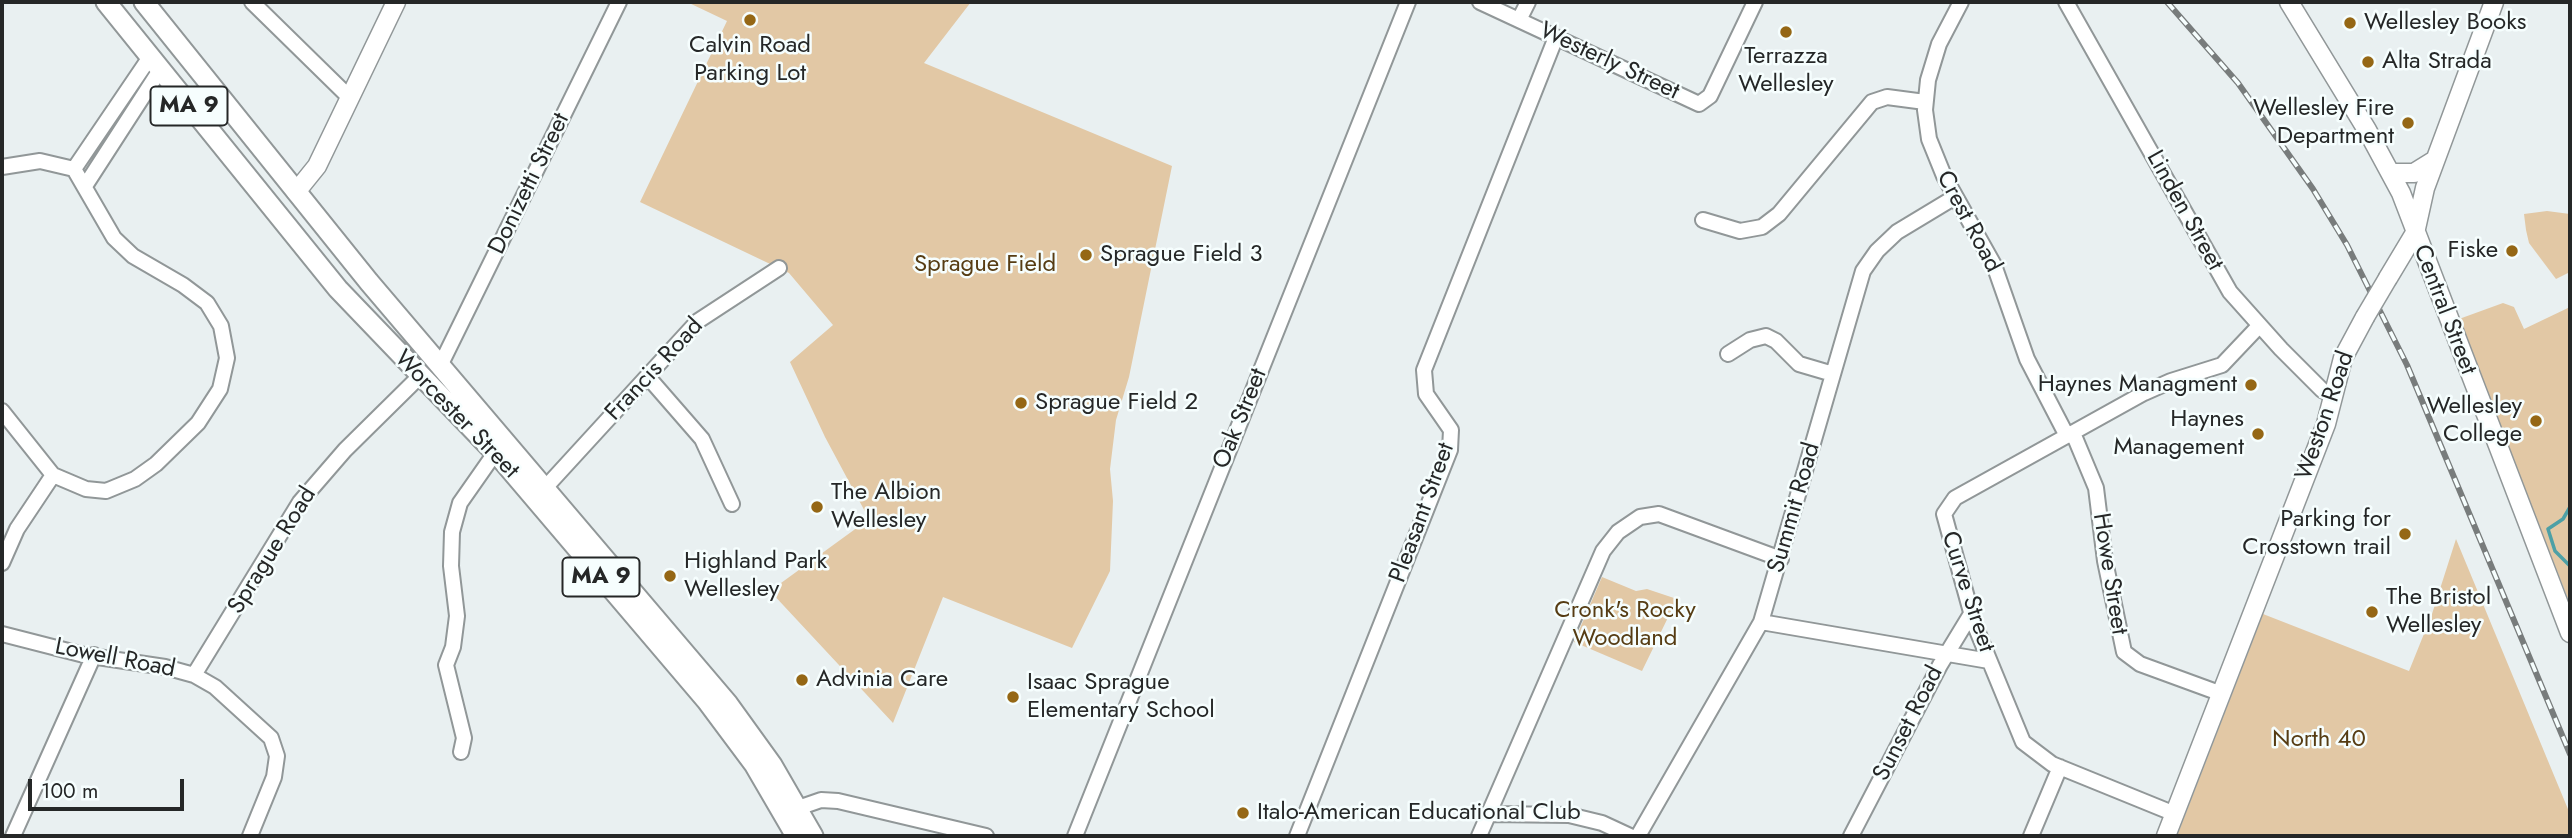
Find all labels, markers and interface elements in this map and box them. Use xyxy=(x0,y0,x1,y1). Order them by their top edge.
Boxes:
place label: Wellesley Books xyxy=(2364,9,2526,37)
marker: Calvin Road Parking Lot xyxy=(742,12,758,28)
marker: Wellesley Books xyxy=(2342,15,2358,31)
street label: Westerly Street xyxy=(1535,17,1683,107)
marker: Terrazza Wellesley xyxy=(1778,24,1794,40)
place label: Calvin Road Parking Lot xyxy=(689,32,811,88)
place label: Terrazza Wellesley xyxy=(1738,43,1834,99)
place label: Alta Strada xyxy=(2382,48,2492,76)
marker: Alta Strada xyxy=(2360,54,2376,70)
road number: MA 9 xyxy=(150,86,228,125)
place label: Wellesley Fire Department xyxy=(2253,95,2394,151)
street label: Donizetti Street xyxy=(483,109,577,259)
marker: Wellesley Fire Department xyxy=(2400,115,2416,131)
street label: Linden Street xyxy=(2139,146,2229,276)
street label: Crest Road xyxy=(1929,166,2007,278)
place label: Fiske xyxy=(2448,237,2498,265)
place label: Sprague Field 3 xyxy=(1100,241,1263,269)
street label: Central Street xyxy=(2406,241,2482,379)
marker: Fiske xyxy=(2504,243,2520,259)
marker: Sprague Field 3 xyxy=(1078,247,1094,263)
park label: Sprague Field xyxy=(914,251,1056,279)
street label: Francis Road xyxy=(600,313,710,427)
street label: Worcester Street xyxy=(388,345,524,485)
street label: Weston Road xyxy=(2291,348,2361,484)
street label: Oak Street xyxy=(1208,365,1274,473)
place label: Haynes Managment xyxy=(2038,371,2237,399)
marker: Haynes Managment xyxy=(2243,377,2259,393)
place label: Sprague Field 2 xyxy=(1035,389,1198,417)
place label: Wellesley College xyxy=(2427,393,2522,449)
marker: Sprague Field 2 xyxy=(1013,395,1029,411)
place label: Haynes Management xyxy=(2113,406,2244,462)
marker: Wellesley College xyxy=(2528,413,2544,429)
marker: Haynes Management xyxy=(2250,426,2266,442)
street label: Pleasant Street xyxy=(1384,439,1462,587)
street label: Summit Road xyxy=(1763,440,1827,576)
place label: The Albion Wellesley xyxy=(831,479,941,535)
street label: Sprague Road xyxy=(223,482,323,620)
marker: The Albion Wellesley xyxy=(809,499,825,515)
place label: Parking for Crosstown trail xyxy=(2242,506,2391,562)
street label: Howe Street xyxy=(2085,511,2133,637)
marker: Parking for Crosstown trail xyxy=(2397,526,2413,542)
street label: Curve Street xyxy=(1934,528,2000,656)
place label: Highland Park Wellesley xyxy=(684,548,827,604)
road number: MA 9 xyxy=(562,558,640,596)
marker: Highland Park Wellesley xyxy=(662,568,678,584)
place label: The Bristol Wellesley xyxy=(2386,584,2491,640)
park label: Cronk's Rocky Woodland xyxy=(1554,597,1696,653)
marker: The Bristol Wellesley xyxy=(2364,604,2380,620)
street label: Lowell Road xyxy=(52,633,178,685)
street label: Sunset Road xyxy=(1868,662,1950,786)
place label: Advinia Care xyxy=(816,666,948,694)
place label: Isaac Sprague Elementary School xyxy=(1027,669,1215,725)
marker: Advinia Care xyxy=(794,672,810,688)
marker: Isaac Sprague Elementary School xyxy=(1005,689,1021,705)
park label: North 40 xyxy=(2272,726,2366,754)
scale bar xyxy=(32,764,187,808)
text: 100 m xyxy=(41,776,98,806)
place label: Italo-American Educational Club xyxy=(1257,799,1581,827)
marker: Italo-American Educational Club xyxy=(1235,805,1251,821)

